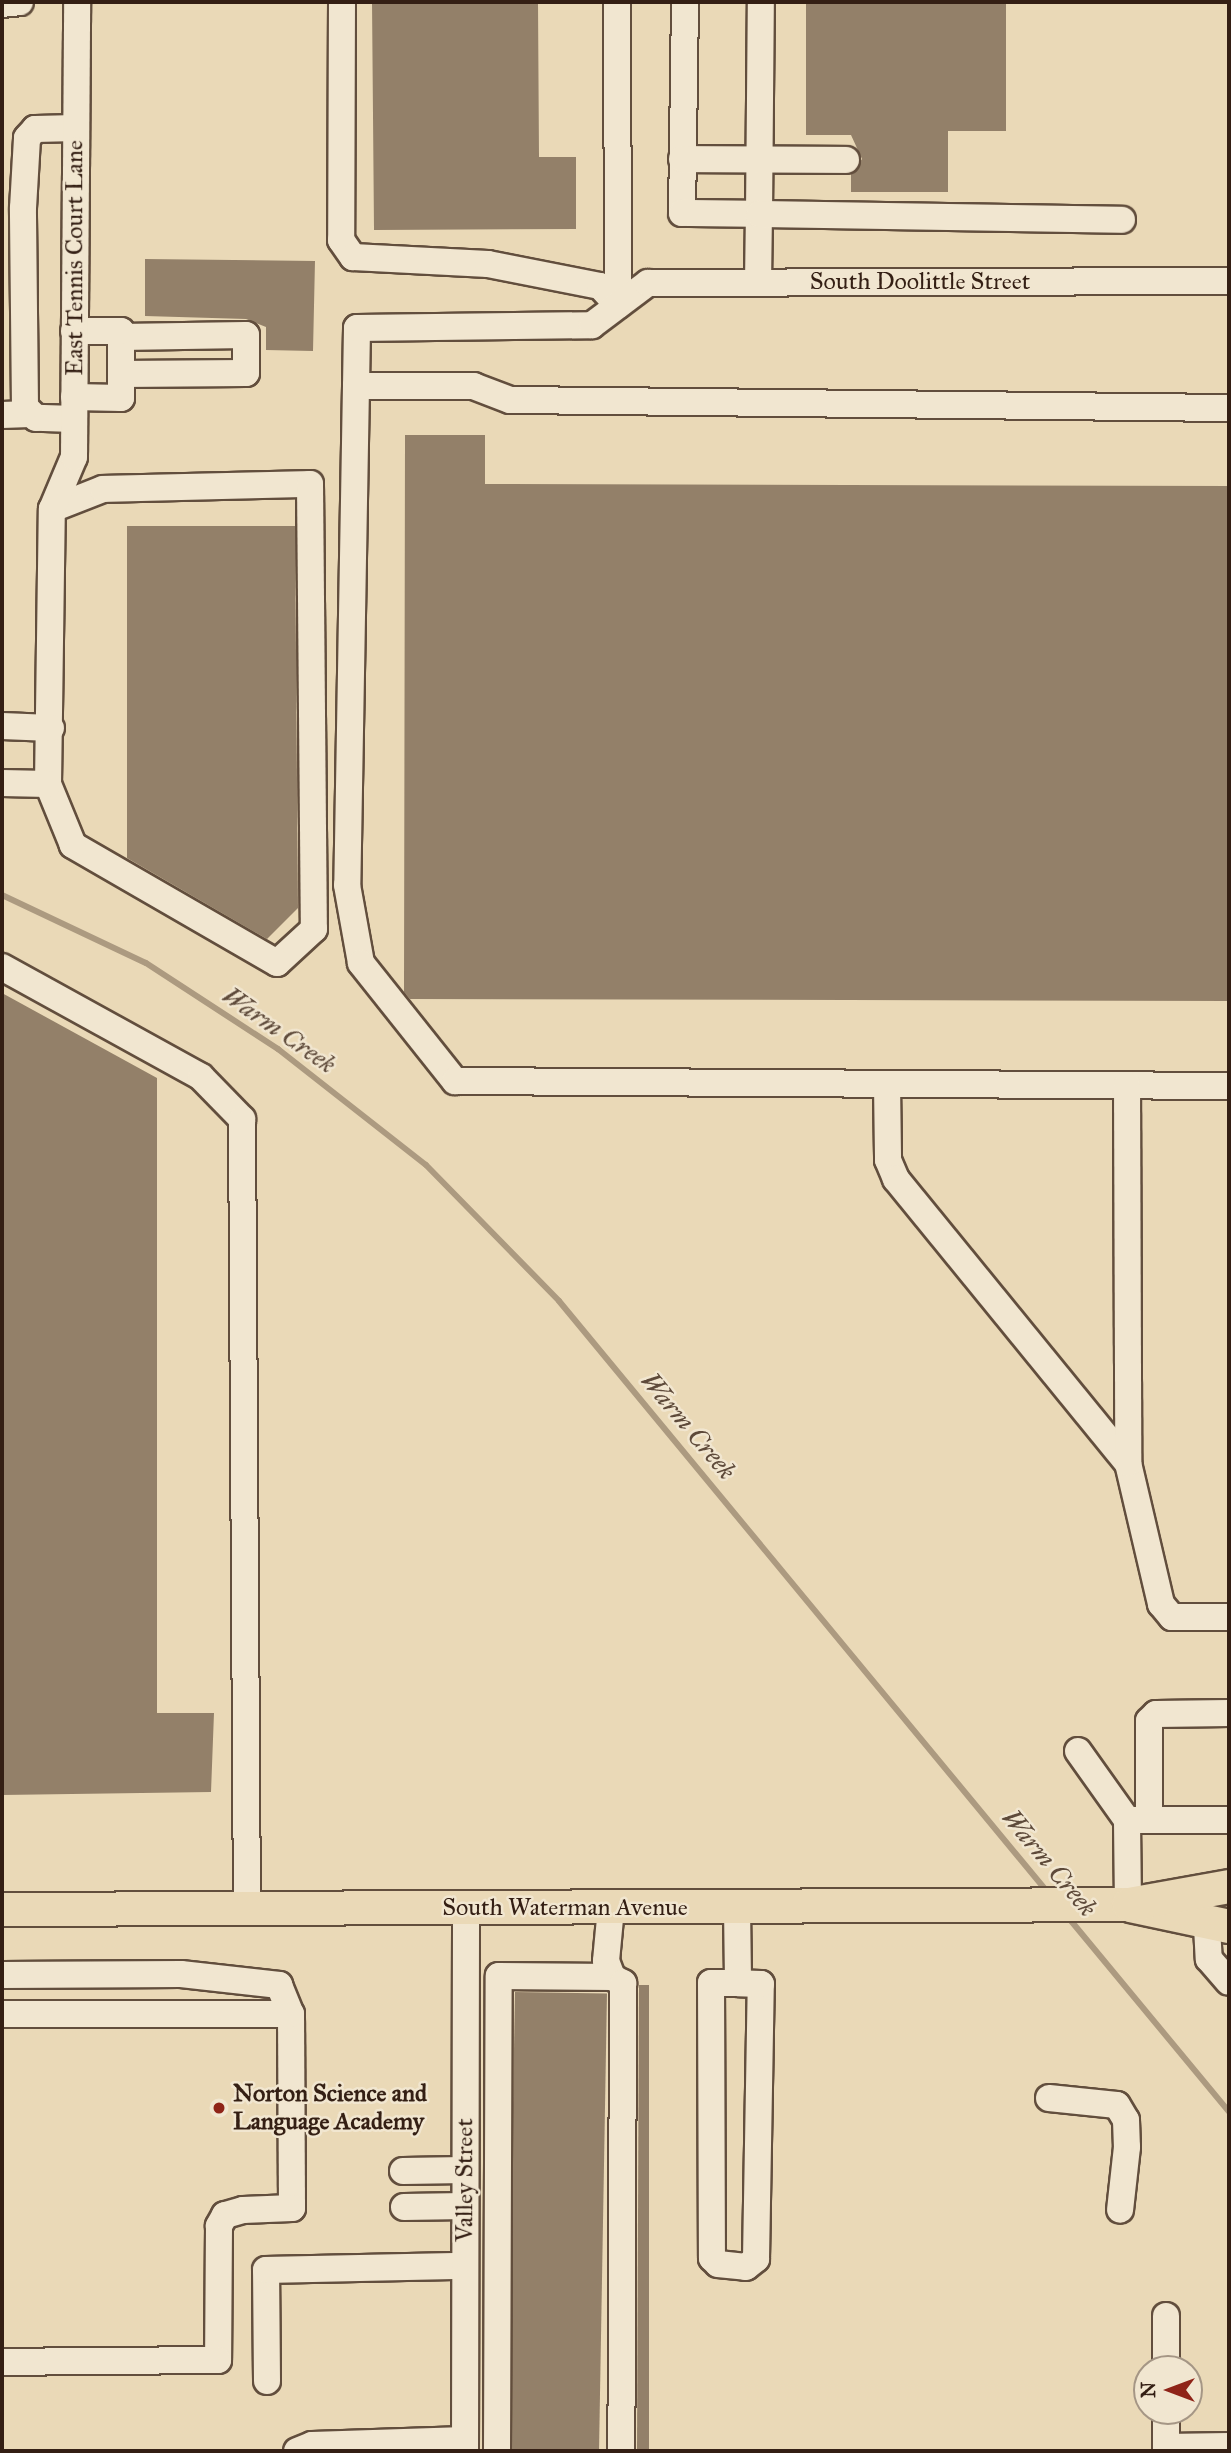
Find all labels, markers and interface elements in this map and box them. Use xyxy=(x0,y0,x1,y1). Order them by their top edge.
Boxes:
street label: East Tennis Court Lane xyxy=(61,140,89,376)
street label: South Doolittle Street xyxy=(810,268,1030,296)
water label: Warm Creek xyxy=(216,980,342,1080)
water label: Warm Creek xyxy=(634,1366,742,1486)
water label: Warm Creek xyxy=(995,1803,1103,1923)
street label: South Waterman Avenue xyxy=(442,1894,688,1922)
place label: Norton Science and Language Academy xyxy=(233,2080,427,2136)
marker: Norton Science and Language Academy xyxy=(211,2100,227,2116)
street label: Valley Street xyxy=(451,2118,479,2242)
north arrow xyxy=(1133,2355,1203,2425)
text: N xyxy=(1137,2382,1160,2398)

